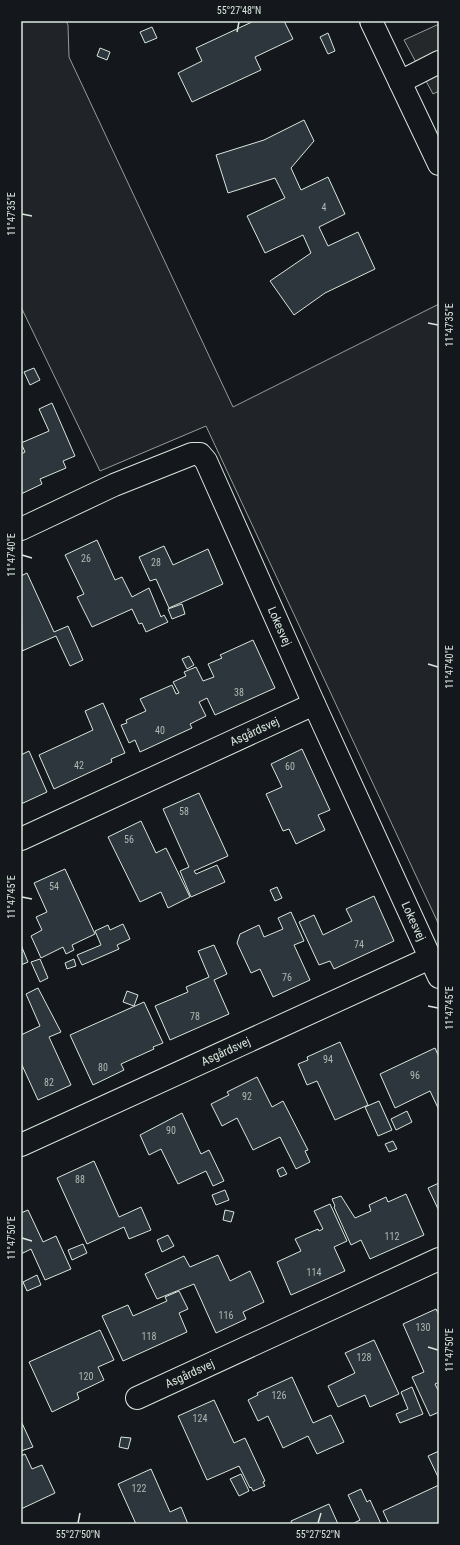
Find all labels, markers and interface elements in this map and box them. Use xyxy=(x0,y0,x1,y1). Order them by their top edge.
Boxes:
text: 55°27'48"N xyxy=(217,5,261,16)
text: 11°47'35"E xyxy=(6,192,17,236)
house number: 4 xyxy=(322,202,327,213)
text: 11°47'35"E xyxy=(444,303,455,347)
text: 11°47'40"E xyxy=(6,533,17,577)
house number: 26 xyxy=(81,553,91,564)
house number: 28 xyxy=(151,557,161,568)
street label: Lokesvej xyxy=(265,605,294,648)
text: 11°47'40"E xyxy=(444,645,455,689)
house number: 38 xyxy=(234,687,244,698)
street label: Asgårdsvej xyxy=(228,714,281,749)
house number: 40 xyxy=(155,725,165,736)
house number: 42 xyxy=(74,760,84,771)
house number: 60 xyxy=(285,761,295,772)
house number: 58 xyxy=(179,806,189,817)
house number: 56 xyxy=(124,834,134,845)
text: 11°47'45"E xyxy=(6,875,17,919)
house number: 54 xyxy=(49,881,59,892)
street label: Lokesvej xyxy=(399,900,429,943)
house number: 74 xyxy=(354,939,364,950)
house number: 76 xyxy=(282,972,292,983)
text: 11°47'45"E xyxy=(444,986,455,1030)
house number: 78 xyxy=(190,1011,200,1022)
street label: Asgårdsvej xyxy=(199,1034,252,1069)
house number: 94 xyxy=(323,1054,333,1065)
house number: 80 xyxy=(98,1062,108,1073)
house number: 96 xyxy=(410,1070,420,1081)
house number: 82 xyxy=(44,1077,54,1088)
house number: 92 xyxy=(242,1091,252,1102)
house number: 90 xyxy=(166,1125,176,1136)
house number: 88 xyxy=(75,1174,85,1185)
text: 11°47'50"E xyxy=(6,1216,17,1260)
house number: 112 xyxy=(385,1231,399,1242)
house number: 114 xyxy=(307,1267,321,1278)
house number: 116 xyxy=(219,1310,233,1321)
house number: 130 xyxy=(416,1322,430,1333)
text: 11°47'50"E xyxy=(444,1328,455,1372)
house number: 118 xyxy=(142,1331,156,1342)
house number: 128 xyxy=(357,1352,371,1363)
street label: Asgårdsvej xyxy=(163,1356,216,1391)
house number: 120 xyxy=(79,1371,93,1382)
house number: 126 xyxy=(272,1390,286,1401)
house number: 124 xyxy=(193,1413,207,1424)
house number: 122 xyxy=(132,1483,146,1494)
text: 55°27'50"N xyxy=(56,1529,100,1540)
text: 55°27'52"N xyxy=(296,1529,340,1540)

